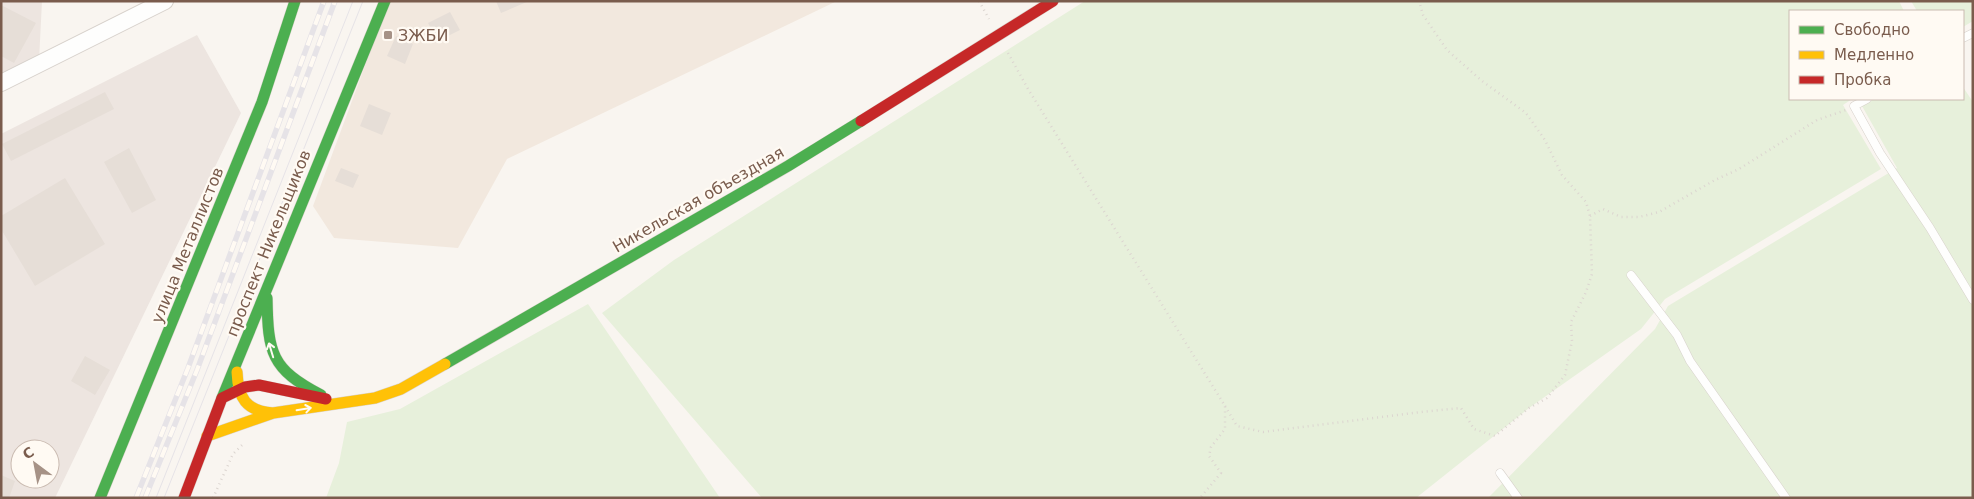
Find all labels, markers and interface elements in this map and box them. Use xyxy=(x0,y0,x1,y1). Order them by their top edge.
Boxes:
legend xyxy=(1789,10,1964,100)
text: Свободно xyxy=(1834,21,1910,39)
place label: ЗЖБИ xyxy=(398,26,448,45)
marker: ЗЖБИ xyxy=(382,29,394,41)
text: Медленно xyxy=(1834,46,1914,64)
text: Пробка xyxy=(1834,71,1891,89)
street label: Никельская объездная xyxy=(609,142,787,256)
street label: проспект Никельщиков xyxy=(222,147,315,339)
street label: улица Металлистов xyxy=(147,164,228,326)
one-way arrow xyxy=(266,342,276,358)
one-way arrow xyxy=(296,404,312,414)
north arrow xyxy=(10,439,60,489)
text: С xyxy=(20,443,37,462)

